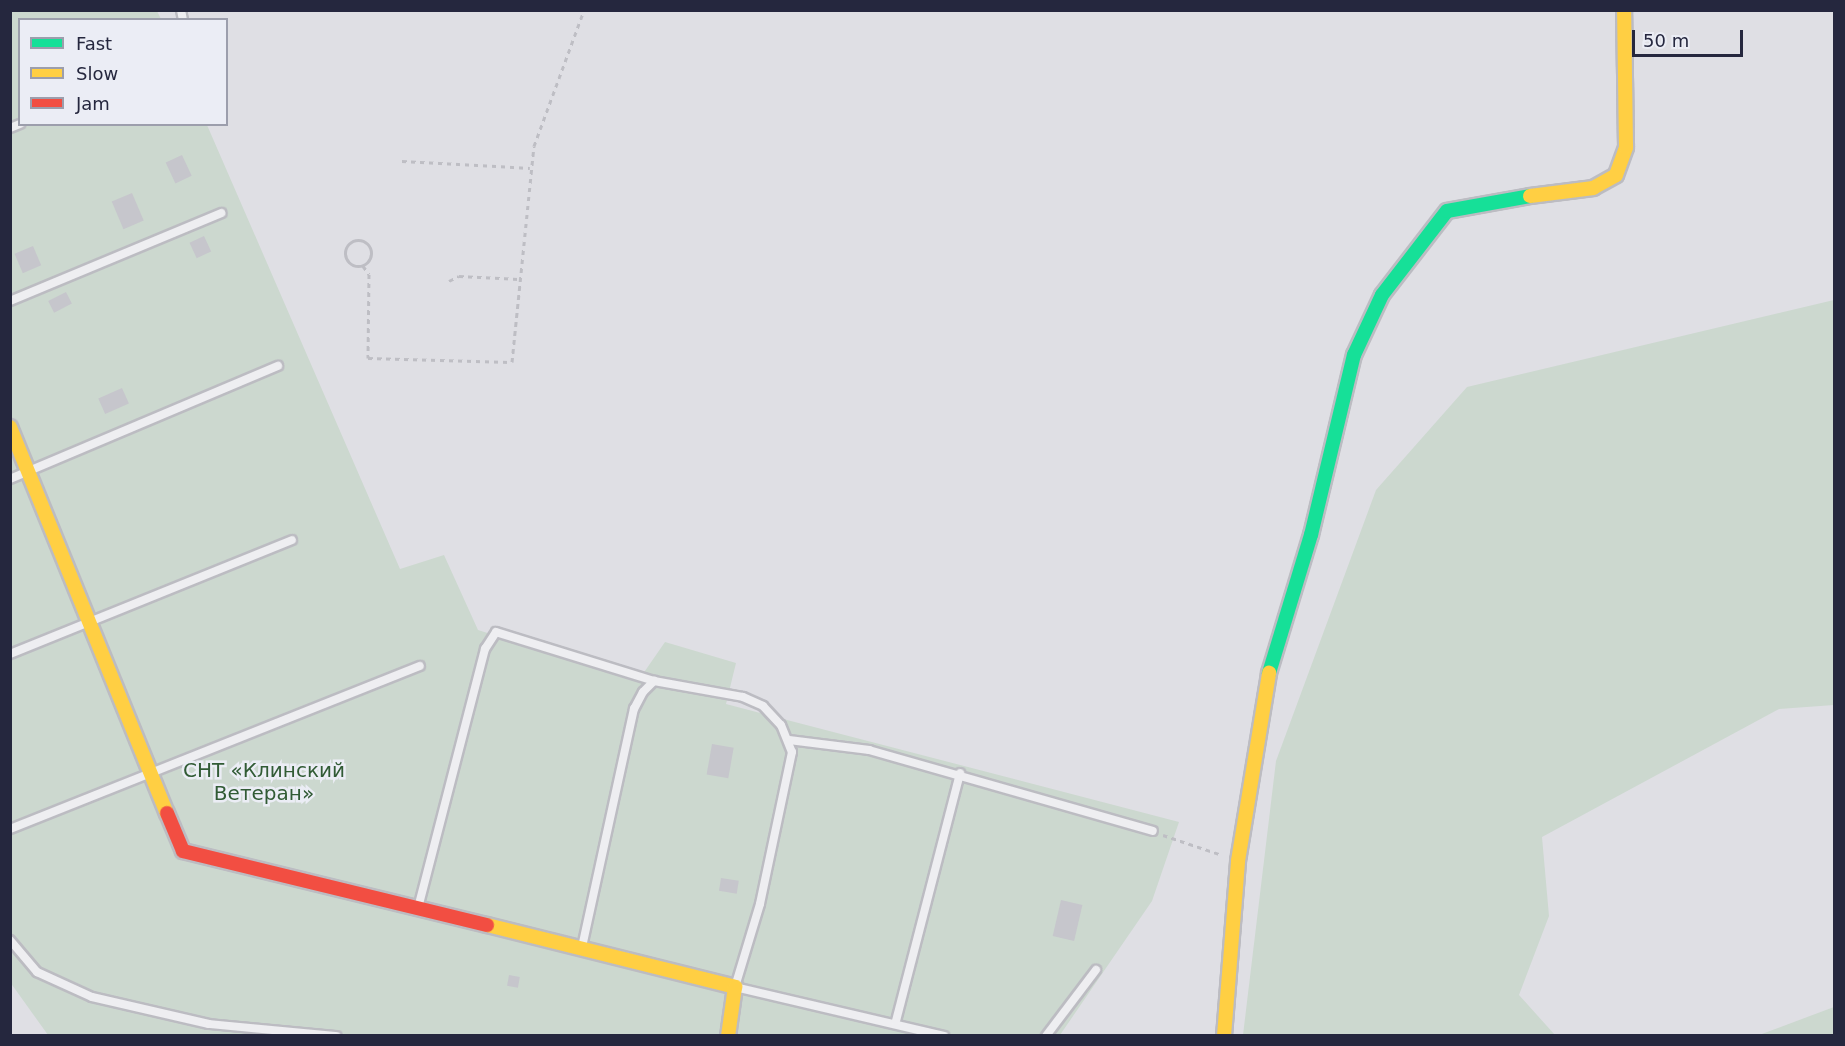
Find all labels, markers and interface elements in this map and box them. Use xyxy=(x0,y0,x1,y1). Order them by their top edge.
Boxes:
legend xyxy=(18,18,228,126)
scale bar xyxy=(1635,18,1746,56)
text: 50 m xyxy=(1643,30,1689,51)
text: Fast xyxy=(76,33,112,54)
text: Slow xyxy=(76,63,118,84)
text: Jam xyxy=(76,93,110,114)
park label: СНТ «Клинский Ветеран» xyxy=(183,759,345,806)

